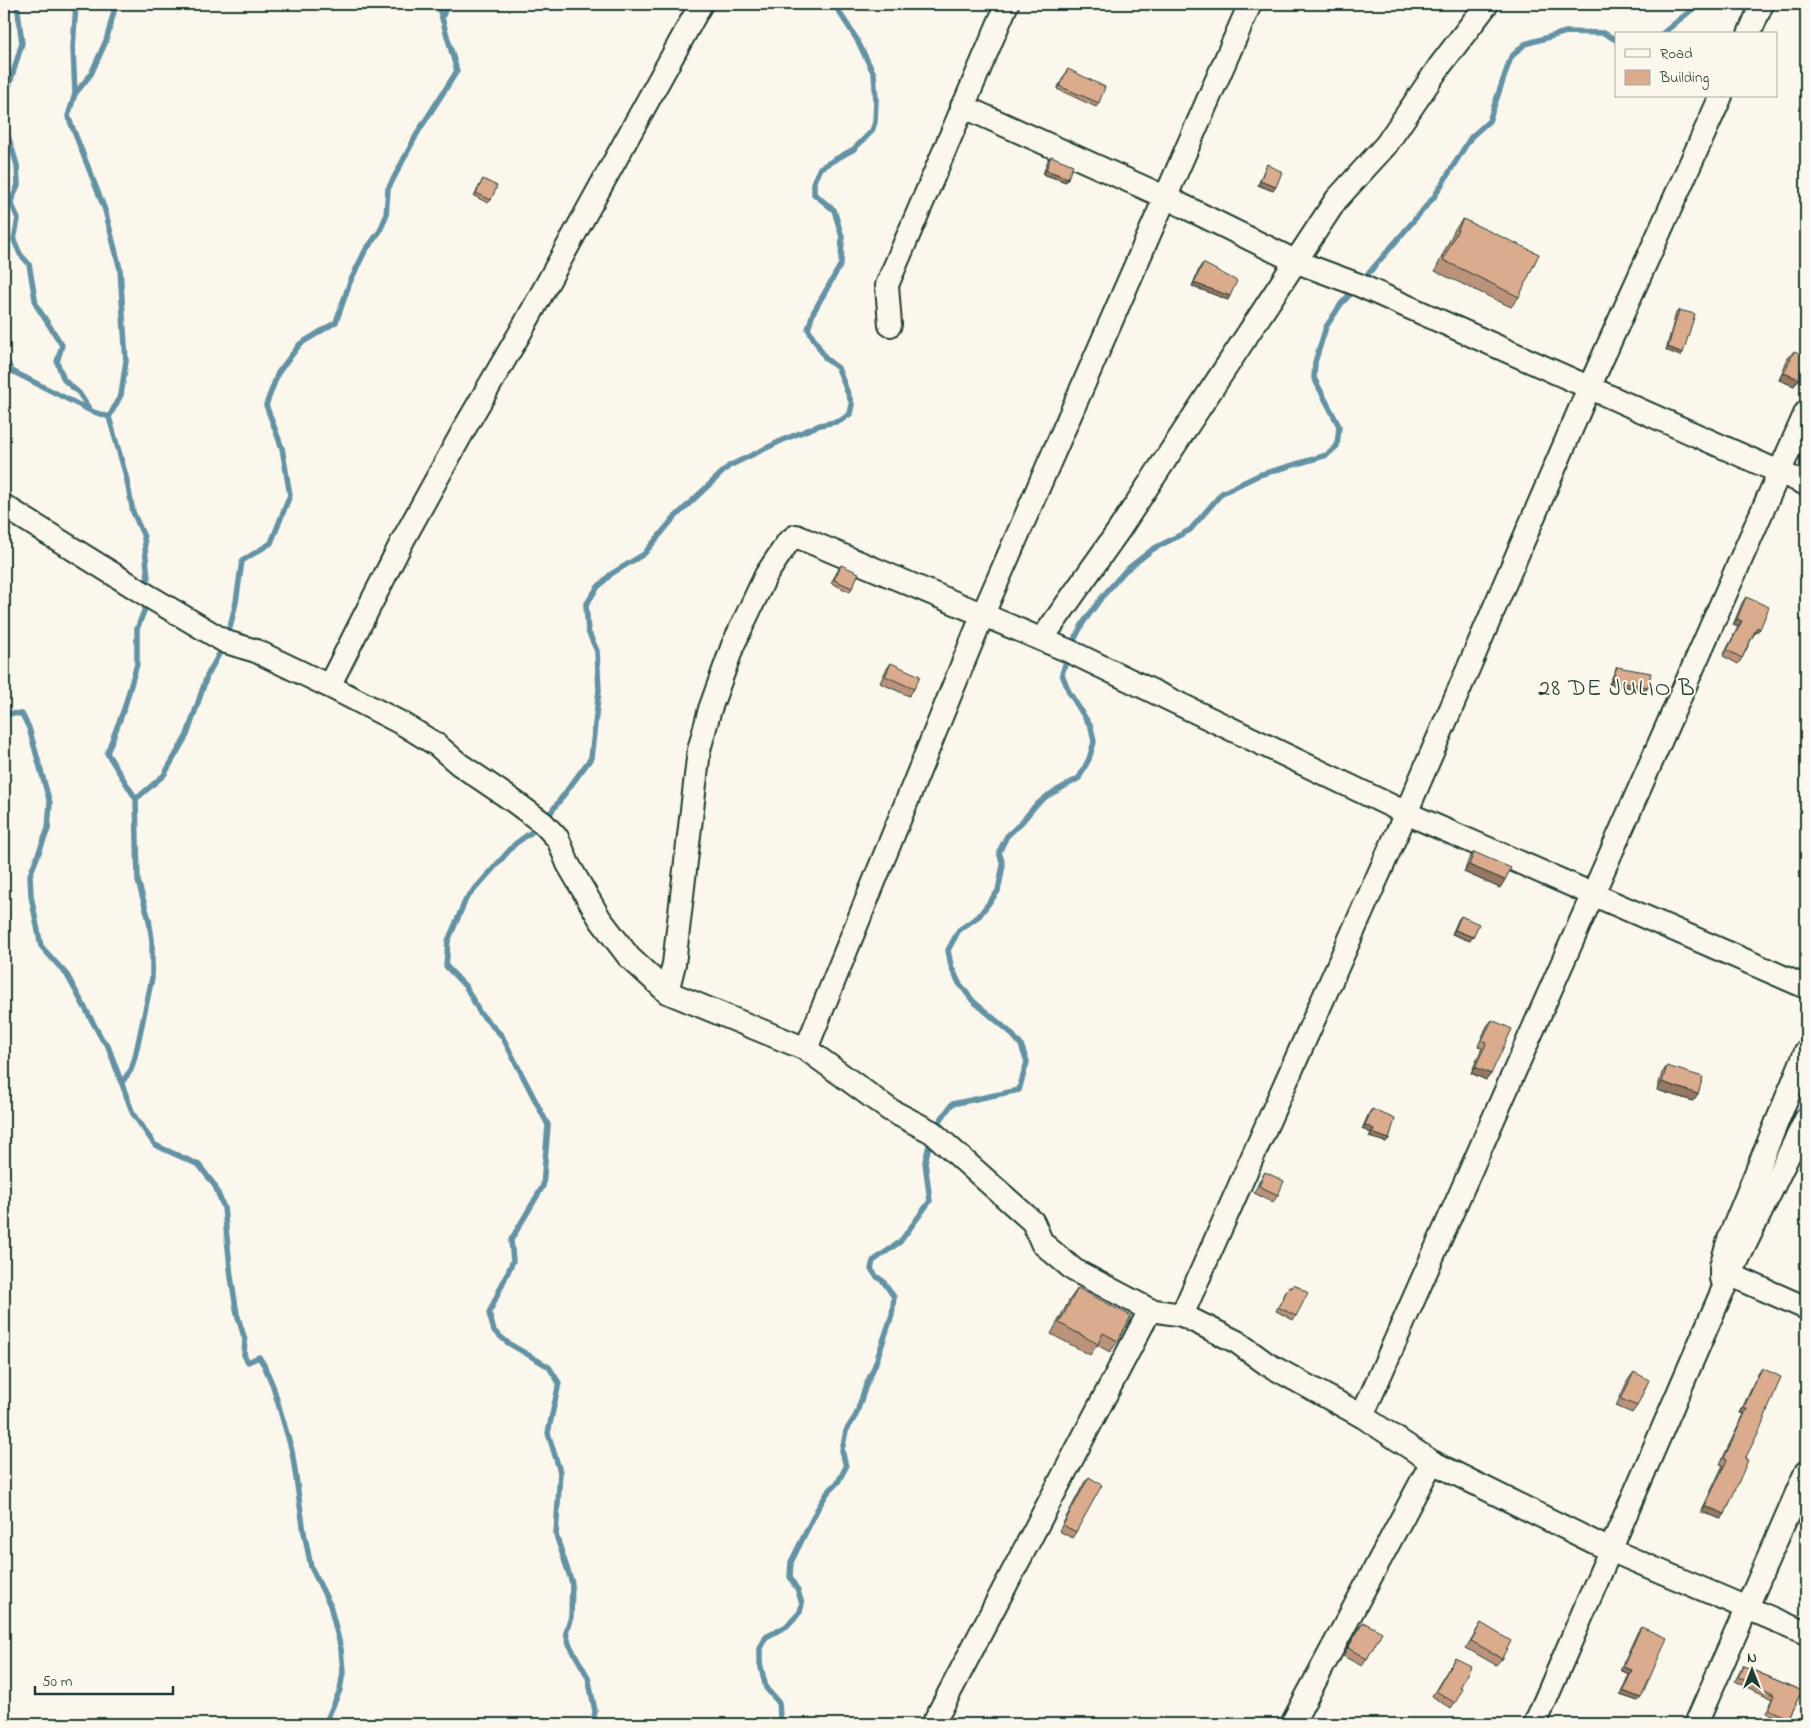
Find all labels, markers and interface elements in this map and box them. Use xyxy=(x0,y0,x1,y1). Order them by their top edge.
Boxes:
legend xyxy=(1615,32,1778,98)
text: Road xyxy=(1660,43,1693,65)
text: Building xyxy=(1659,67,1709,90)
district label: 28 DE JULIO B xyxy=(1538,672,1696,707)
north arrow xyxy=(1728,1646,1778,1696)
text: N xyxy=(1747,1648,1757,1669)
scale bar xyxy=(35,1663,172,1695)
text: 50 m xyxy=(42,1671,73,1693)

